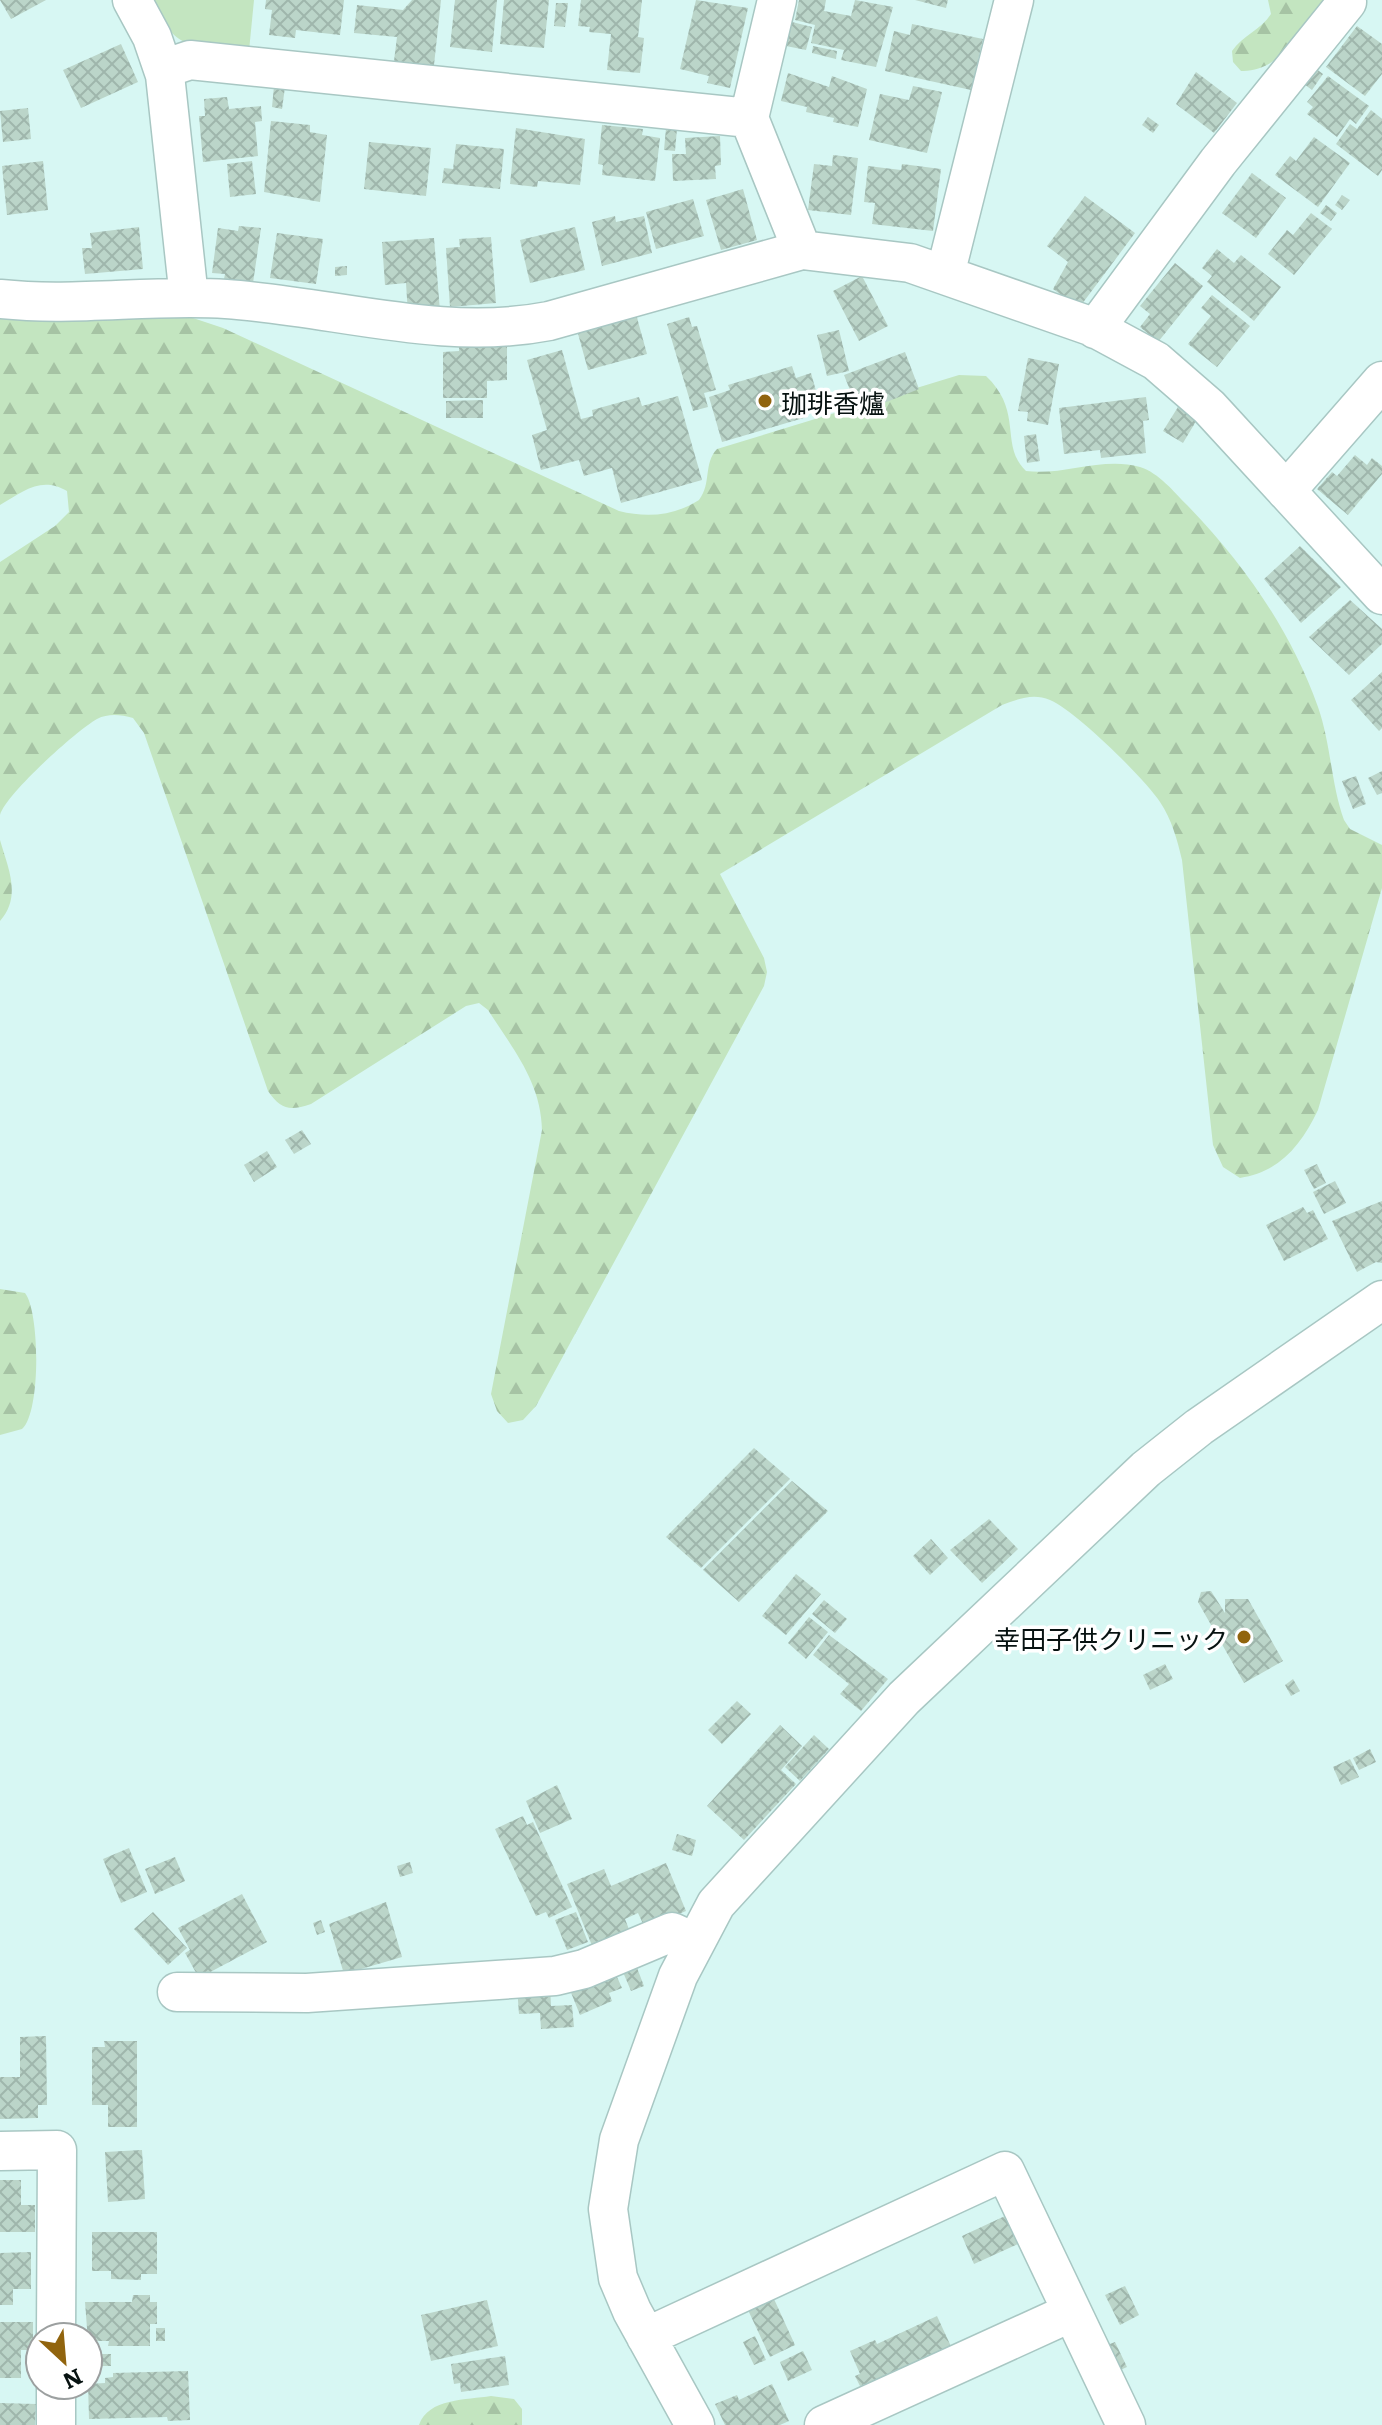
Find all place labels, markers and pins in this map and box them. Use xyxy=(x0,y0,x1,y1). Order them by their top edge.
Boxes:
place label: 珈琲香爐 xyxy=(781,382,885,421)
marker: 珈琲香爐 xyxy=(756,392,774,410)
place label: 幸田子供クリニック xyxy=(994,1618,1228,1657)
marker: 幸田子供クリニック xyxy=(1235,1628,1253,1646)

